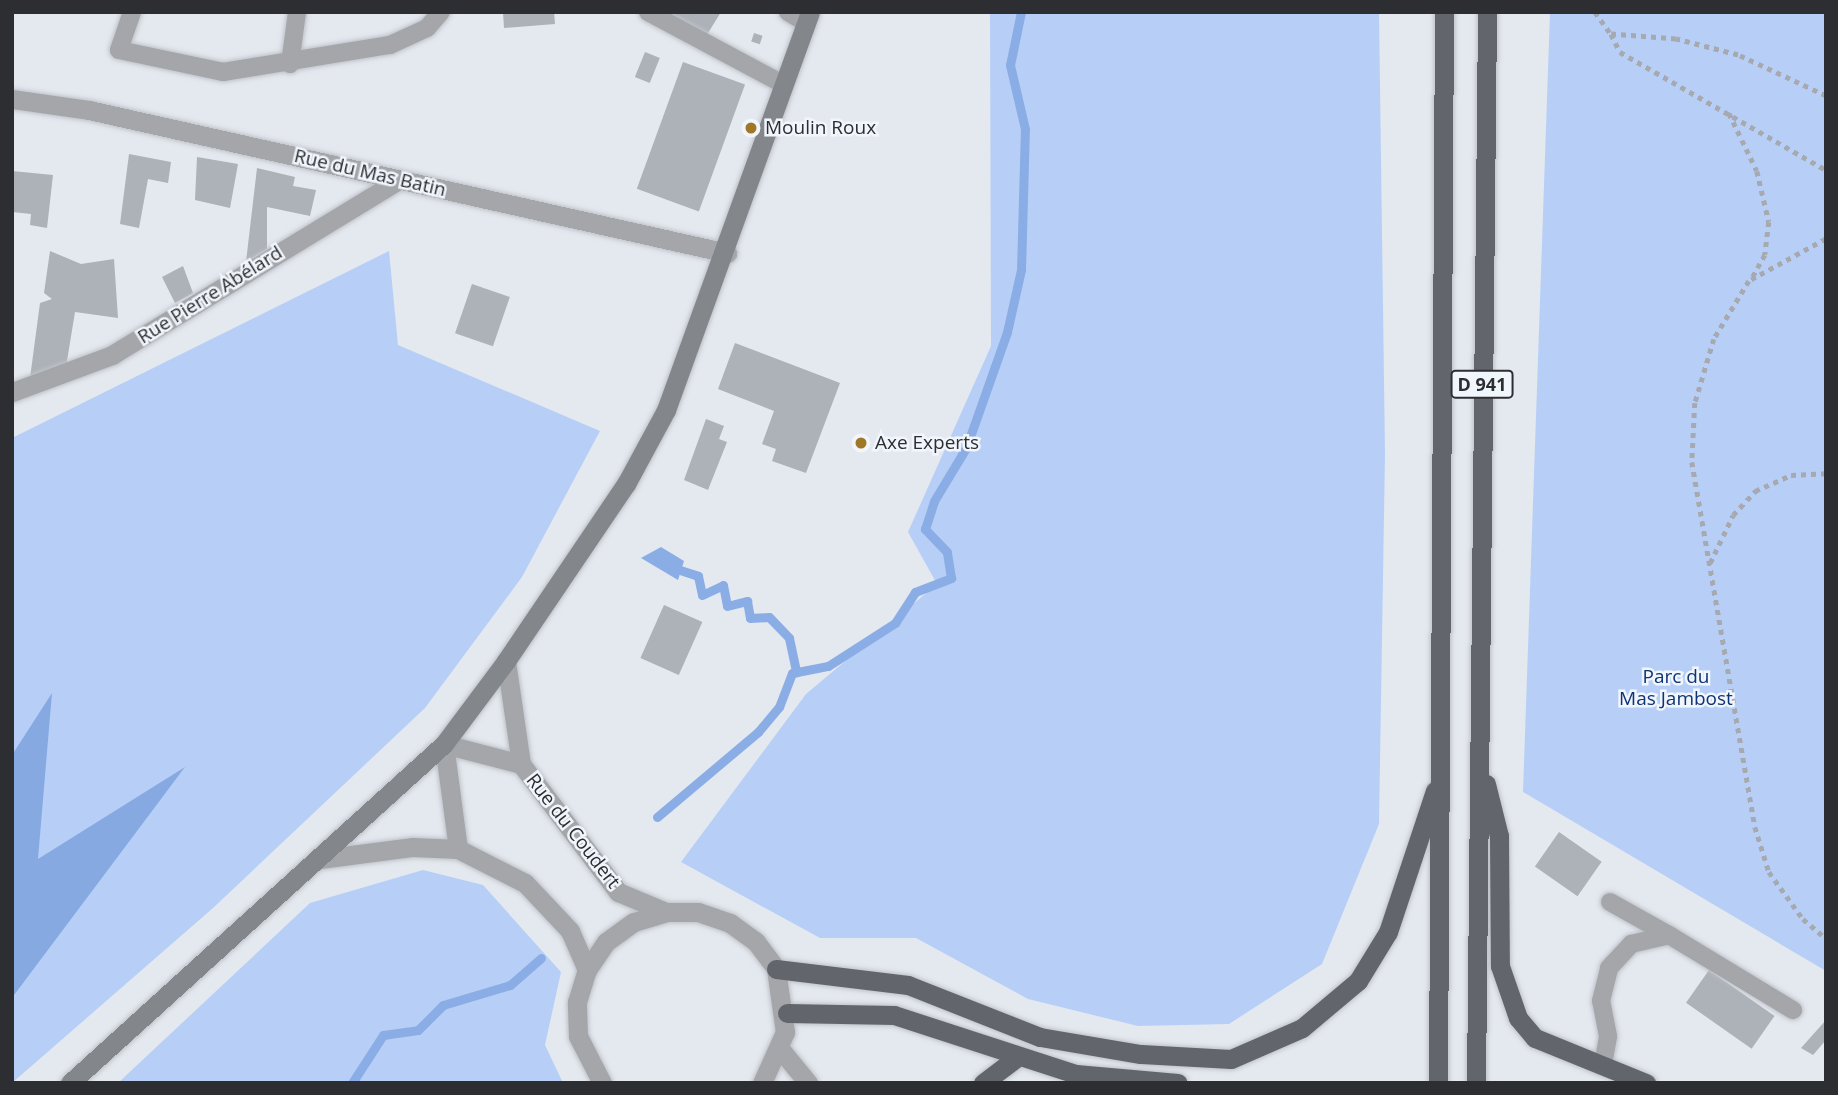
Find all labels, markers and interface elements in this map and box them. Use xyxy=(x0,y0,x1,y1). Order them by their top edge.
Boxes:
place label: Moulin Roux xyxy=(765,117,876,139)
marker: Moulin Roux xyxy=(743,120,759,136)
street label: Rue du Mas Batin xyxy=(292,144,448,202)
street label: Rue Pierre Abélard xyxy=(134,241,286,349)
road number: D 941 xyxy=(1450,370,1514,398)
place label: Axe Experts xyxy=(875,432,979,454)
marker: Axe Experts xyxy=(853,435,869,451)
park label: Parc du Mas Jambost xyxy=(1619,666,1733,710)
street label: Rue du Coudert xyxy=(521,769,625,893)

